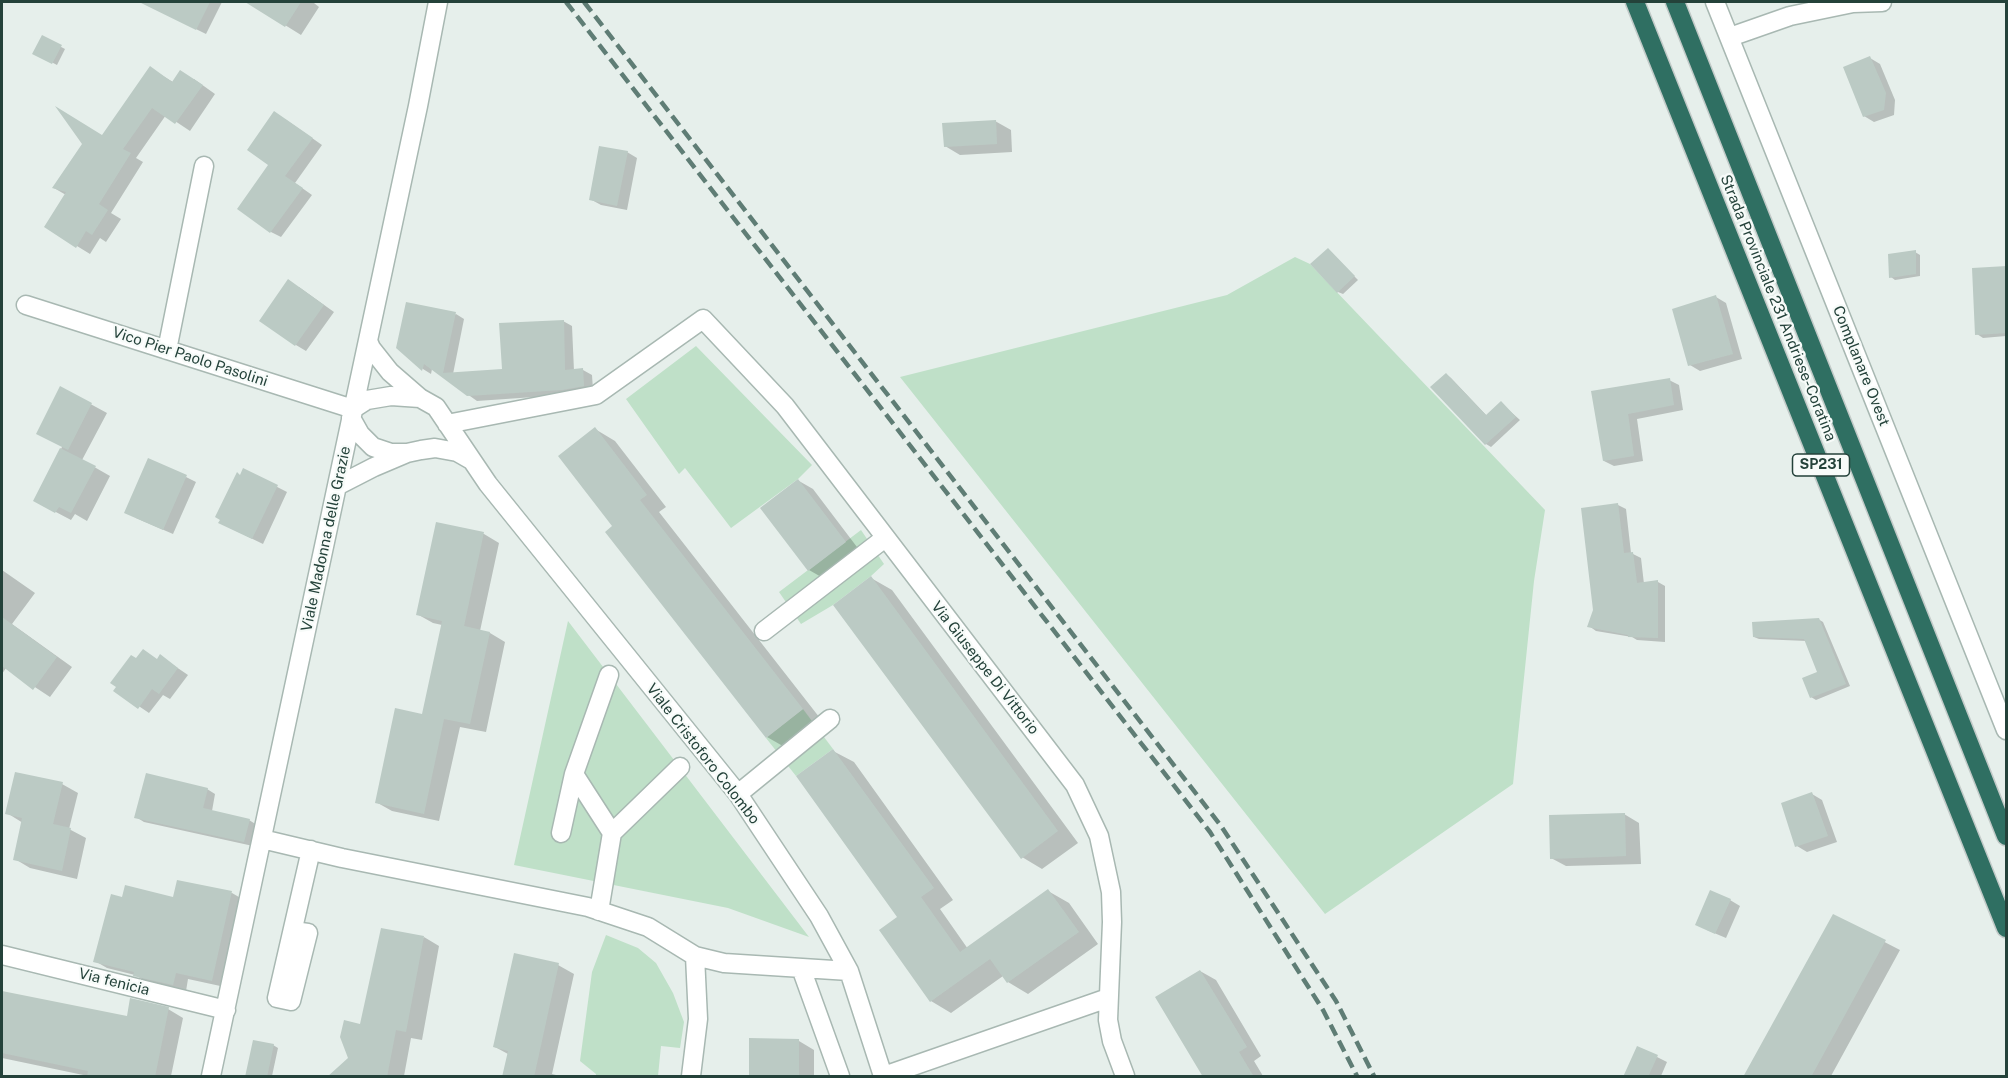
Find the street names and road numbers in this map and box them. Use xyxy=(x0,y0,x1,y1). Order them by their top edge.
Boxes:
street label: Strada Provinciale 231 Andriese-Coratina xyxy=(1716,172,1840,444)
street label: Complanare Ovest xyxy=(1829,303,1893,429)
street label: Vico Pier Paolo Pasolini xyxy=(110,323,270,391)
street label: Viale Madonna delle Grazie xyxy=(298,445,354,633)
road number: SP231 xyxy=(1792,454,1850,476)
street label: Via Giuseppe Di Vittorio xyxy=(927,598,1043,738)
street label: Viale Cristoforo Colombo xyxy=(642,680,764,828)
street label: Via fenicia xyxy=(77,964,151,1000)

